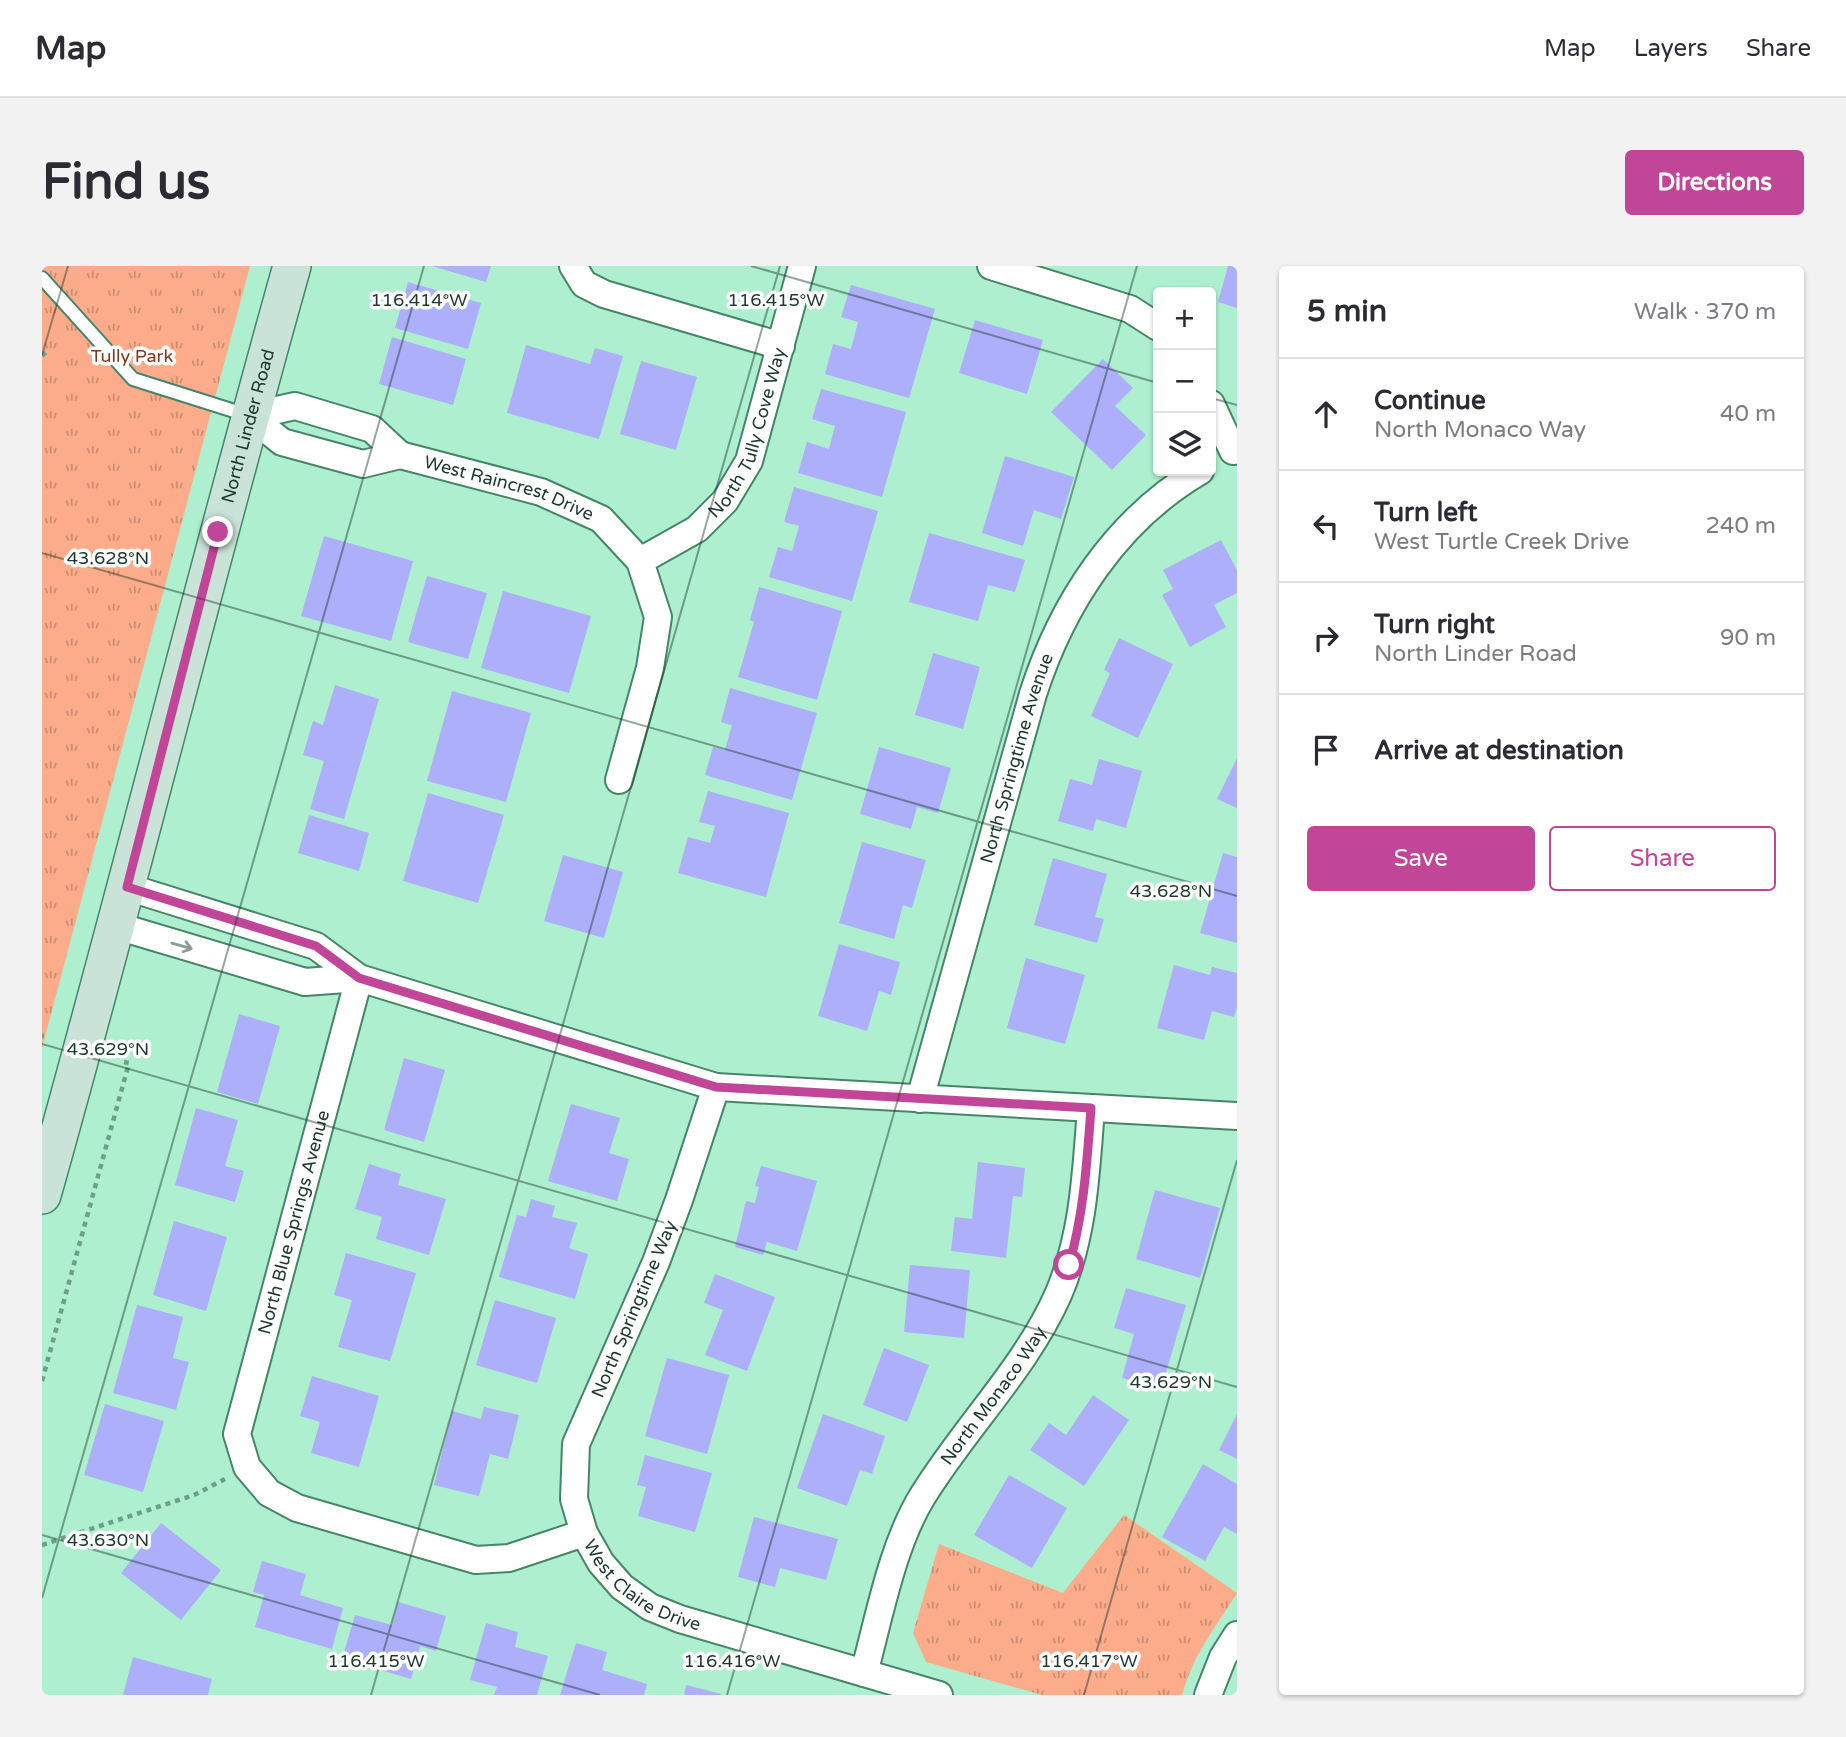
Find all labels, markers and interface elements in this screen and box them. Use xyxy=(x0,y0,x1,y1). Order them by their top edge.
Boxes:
text: Map xyxy=(35,29,106,68)
text: Map xyxy=(1544,34,1596,63)
text: Layers xyxy=(1634,34,1708,63)
text: Share xyxy=(1746,34,1811,63)
button: Directions xyxy=(1625,150,1804,215)
text: Find us xyxy=(42,153,210,212)
map controls xyxy=(1153,287,1216,476)
button: + xyxy=(1153,287,1216,350)
text: 116.414°W xyxy=(370,289,468,311)
text: 116.415°W xyxy=(728,289,824,311)
text: 5 min xyxy=(1307,293,1387,330)
text: Walk · 370 m xyxy=(1634,298,1776,326)
park label: Tully Park xyxy=(91,345,173,367)
street label: North Tully Cove Way xyxy=(703,345,790,523)
street label: North Linder Road xyxy=(217,347,279,506)
button: − xyxy=(1153,350,1216,413)
text: Continue xyxy=(1374,385,1486,416)
icon: ahead xyxy=(1307,395,1345,433)
text: 40 m xyxy=(1720,400,1776,428)
button: layers xyxy=(1153,413,1216,476)
text: North Monaco Way xyxy=(1374,416,1586,444)
street label: West Raincrest Drive xyxy=(422,451,597,525)
text: Turn left xyxy=(1374,497,1477,528)
icon: left xyxy=(1307,507,1345,545)
text: 240 m xyxy=(1706,512,1776,540)
route end xyxy=(202,516,233,547)
text: West Turtle Creek Drive xyxy=(1374,528,1629,556)
text: 43.628°N xyxy=(67,547,149,569)
text: Turn right xyxy=(1374,609,1495,640)
icon: right xyxy=(1307,619,1345,657)
text: 90 m xyxy=(1720,624,1776,652)
text: North Linder Road xyxy=(1374,640,1577,668)
street label: North Springtime Avenue xyxy=(975,650,1058,866)
icon: arrive xyxy=(1307,731,1345,769)
text: Arrive at destination xyxy=(1374,735,1624,766)
button: Save xyxy=(1307,826,1535,891)
button: Share xyxy=(1549,826,1776,891)
text: 43.628°N xyxy=(1130,880,1212,902)
one-way arrow xyxy=(171,940,193,953)
text: 43.629°N xyxy=(67,1038,149,1060)
street label: North Blue Springs Avenue xyxy=(253,1108,334,1337)
street label: North Springtime Way xyxy=(587,1217,681,1401)
route start xyxy=(1053,1249,1084,1280)
street label: North Monaco Way xyxy=(936,1322,1051,1469)
text: 43.629°N xyxy=(1130,1371,1212,1393)
text: 43.630°N xyxy=(67,1529,149,1551)
street label: West Claire Drive xyxy=(579,1535,703,1636)
text: 116.415°W xyxy=(328,1650,424,1672)
text: 116.416°W xyxy=(684,1650,780,1672)
text: 116.417°W xyxy=(1040,1650,1138,1672)

